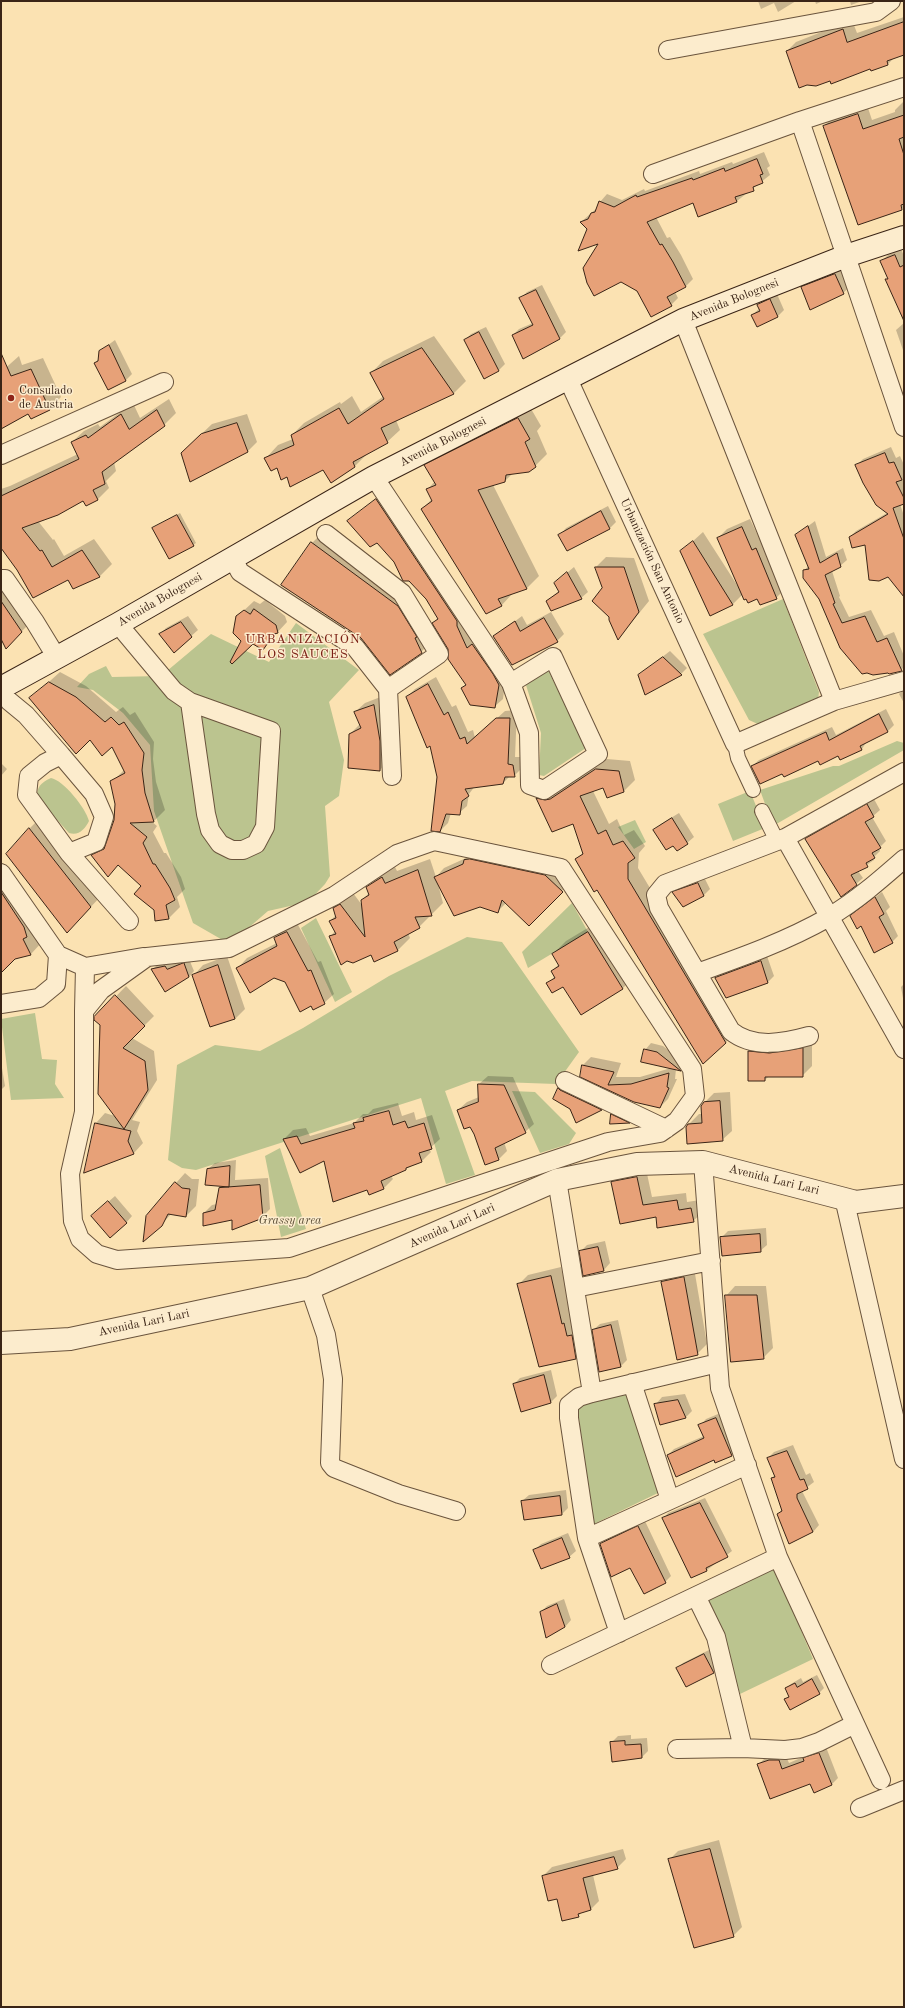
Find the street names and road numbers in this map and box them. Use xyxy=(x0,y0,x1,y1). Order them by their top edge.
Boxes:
street label: Avenida Bolognesi xyxy=(687,275,781,325)
street label: Avenida Bolognesi xyxy=(397,414,489,470)
street label: Urbanización San Antonio xyxy=(617,496,687,626)
street label: Avenida Bolognesi xyxy=(115,570,205,630)
street label: Avenida Lari Lari xyxy=(727,1162,821,1198)
street label: Avenida Lari Lari xyxy=(407,1201,497,1251)
street label: Avenida Lari Lari xyxy=(97,1306,191,1340)

